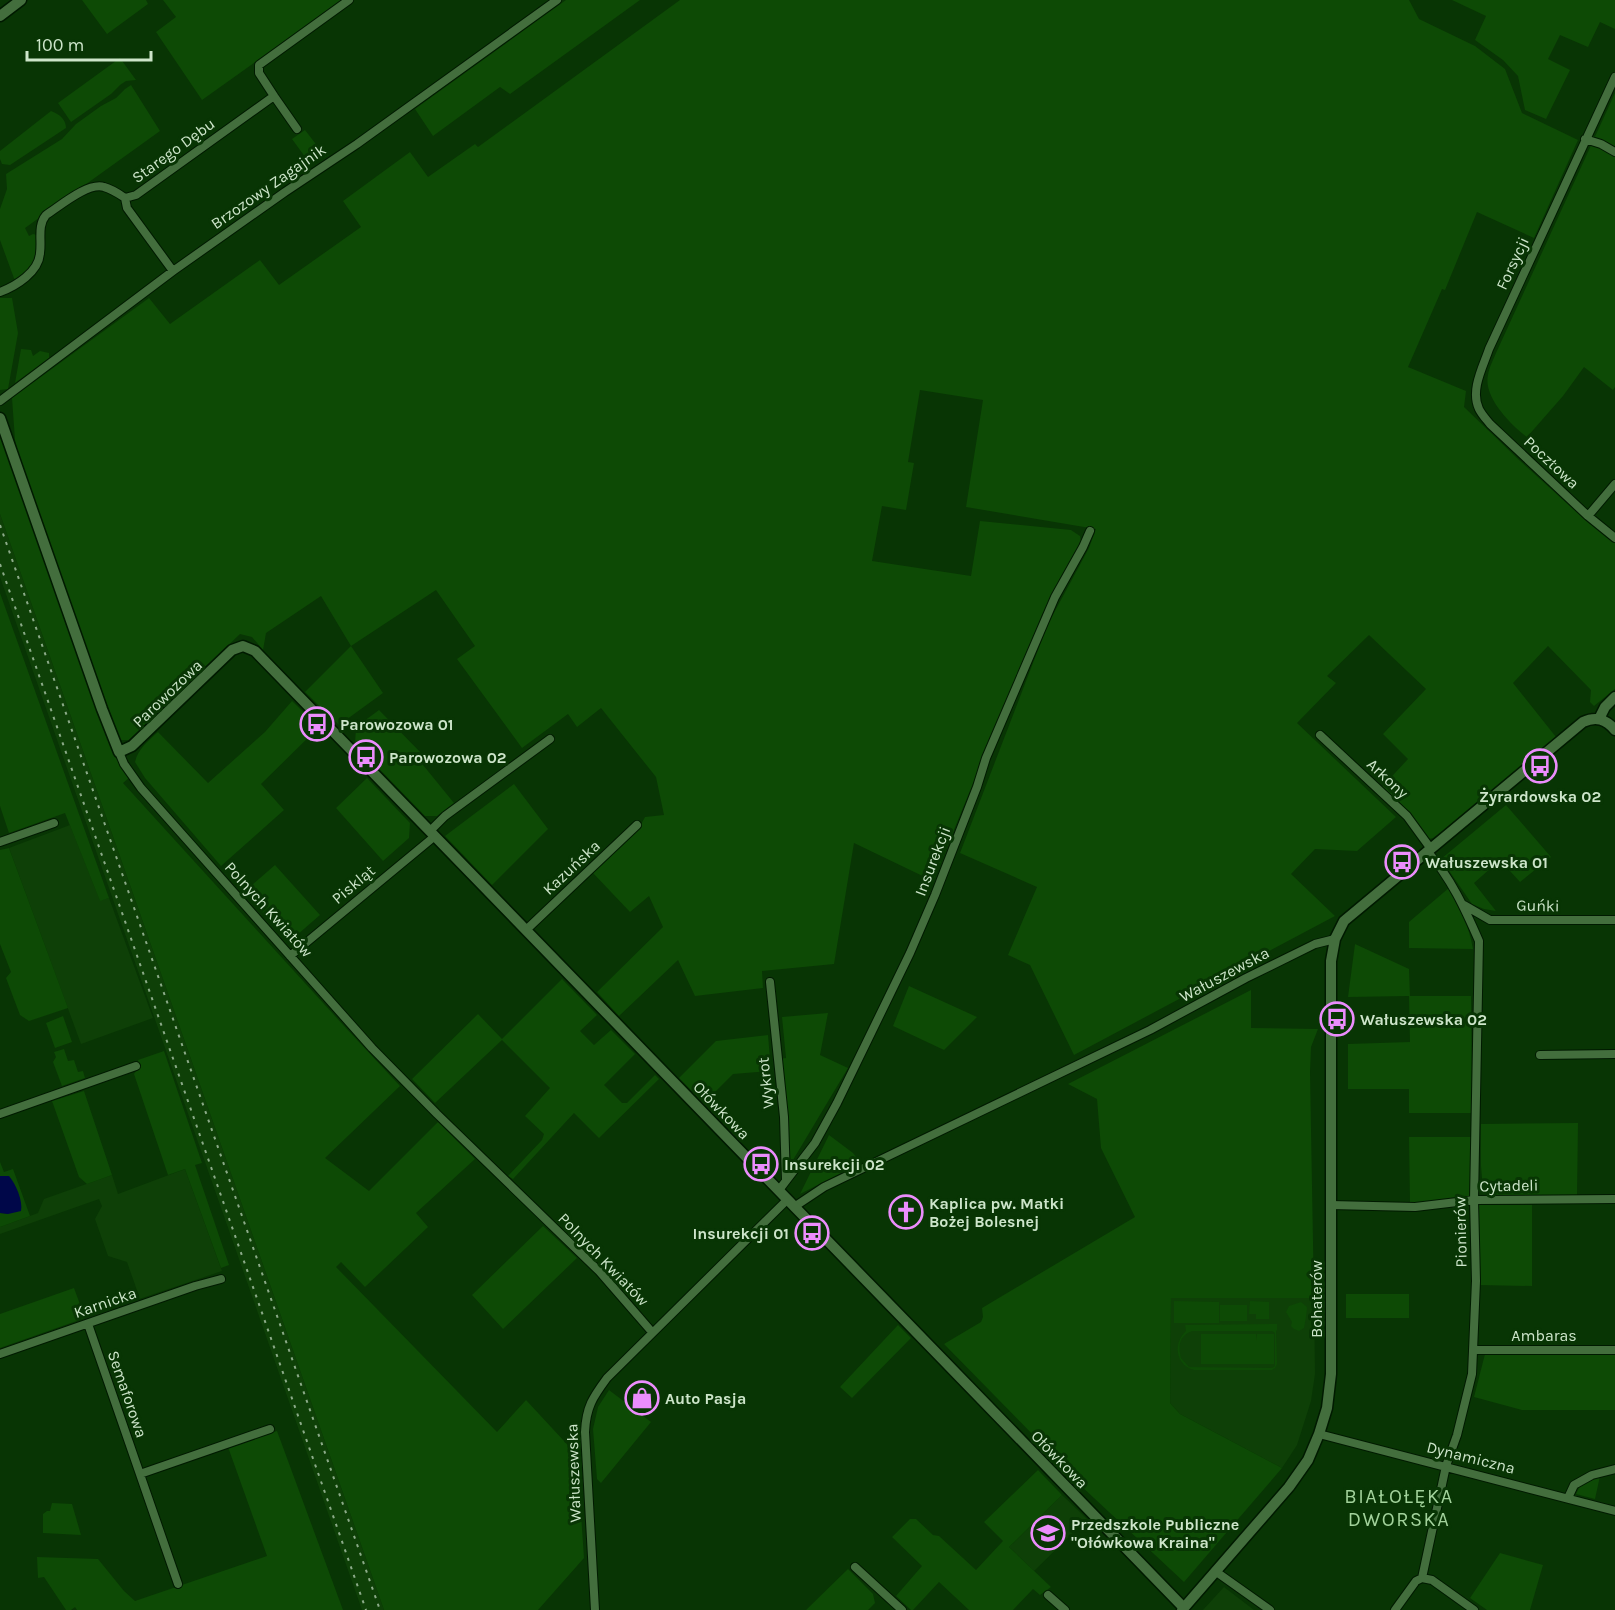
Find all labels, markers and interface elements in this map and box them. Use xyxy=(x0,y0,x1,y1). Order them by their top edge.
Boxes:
scale bar xyxy=(27,24,152,62)
text: 100 m xyxy=(36,34,84,56)
street label: Starego Dębu xyxy=(128,114,219,187)
street label: Brzozowy Zagajnik xyxy=(207,140,329,233)
street label: Forsycji xyxy=(1492,234,1533,293)
street label: Pocztowa xyxy=(1520,432,1583,493)
street label: Parowozowa xyxy=(129,656,206,731)
bus stop icon: Parowozowa 01 xyxy=(299,706,335,742)
place label: Parowozowa 01 xyxy=(340,715,454,734)
bus stop icon: Parowozowa 02 xyxy=(348,739,384,775)
place label: Parowozowa 02 xyxy=(389,748,506,767)
bus stop icon: Żyrardowska 02 xyxy=(1522,748,1558,784)
street label: Arkony xyxy=(1363,754,1413,803)
place label: Żyrardowska 02 xyxy=(1479,787,1601,806)
street label: Insurekcji xyxy=(910,824,954,899)
street label: Kazuńska xyxy=(539,836,604,899)
bus stop icon: Wałuszewska 01 xyxy=(1384,844,1420,880)
place label: Wałuszewska 01 xyxy=(1425,853,1548,872)
street label: Polnych Kwiatów xyxy=(221,858,317,961)
street label: Piskląt xyxy=(328,861,379,908)
street label: Guńki xyxy=(1516,896,1560,915)
street label: Wałuszewska xyxy=(1176,943,1272,1006)
bus stop icon: Wałuszewska 02 xyxy=(1319,1001,1355,1037)
place label: Wałuszewska 02 xyxy=(1360,1010,1487,1029)
street label: Wykrot xyxy=(753,1056,778,1109)
street label: Ołówkowa xyxy=(689,1077,754,1143)
bus stop icon: Insurekcji 02 xyxy=(743,1146,779,1182)
place label: Insurekcji 02 xyxy=(784,1155,884,1174)
street label: Cytadeli xyxy=(1479,1175,1539,1196)
church icon: Kaplica pw. Matki Bożej Bolesnej xyxy=(888,1194,924,1230)
place label: Kaplica pw. Matki Bożej Bolesnej xyxy=(929,1194,1064,1231)
street label: Pionierów xyxy=(1450,1196,1471,1268)
street label: Polnych Kwiatów xyxy=(554,1209,653,1310)
bus stop icon: Insurekcji 01 xyxy=(794,1215,830,1251)
place label: Insurekcji 01 xyxy=(693,1224,789,1243)
street label: Bohaterów xyxy=(1307,1260,1326,1338)
street label: Karnicka xyxy=(71,1283,139,1322)
street label: Ambaras xyxy=(1511,1326,1577,1345)
street label: Semaforowa xyxy=(104,1348,151,1440)
shop icon: Auto Pasja xyxy=(624,1380,660,1416)
place label: Auto Pasja xyxy=(665,1389,746,1408)
street label: Wałuszewska xyxy=(562,1423,585,1523)
street label: Ołówkowa xyxy=(1027,1426,1092,1492)
street label: Dynamiczna xyxy=(1425,1437,1517,1478)
district label: BIAŁOŁĘKA DWORSKA xyxy=(1344,1485,1454,1531)
school or university icon: Przedszkole Publiczne "Ołówkowa Kraina" xyxy=(1030,1515,1066,1551)
place label: Przedszkole Publiczne "Ołówkowa Kraina" xyxy=(1071,1515,1239,1552)

